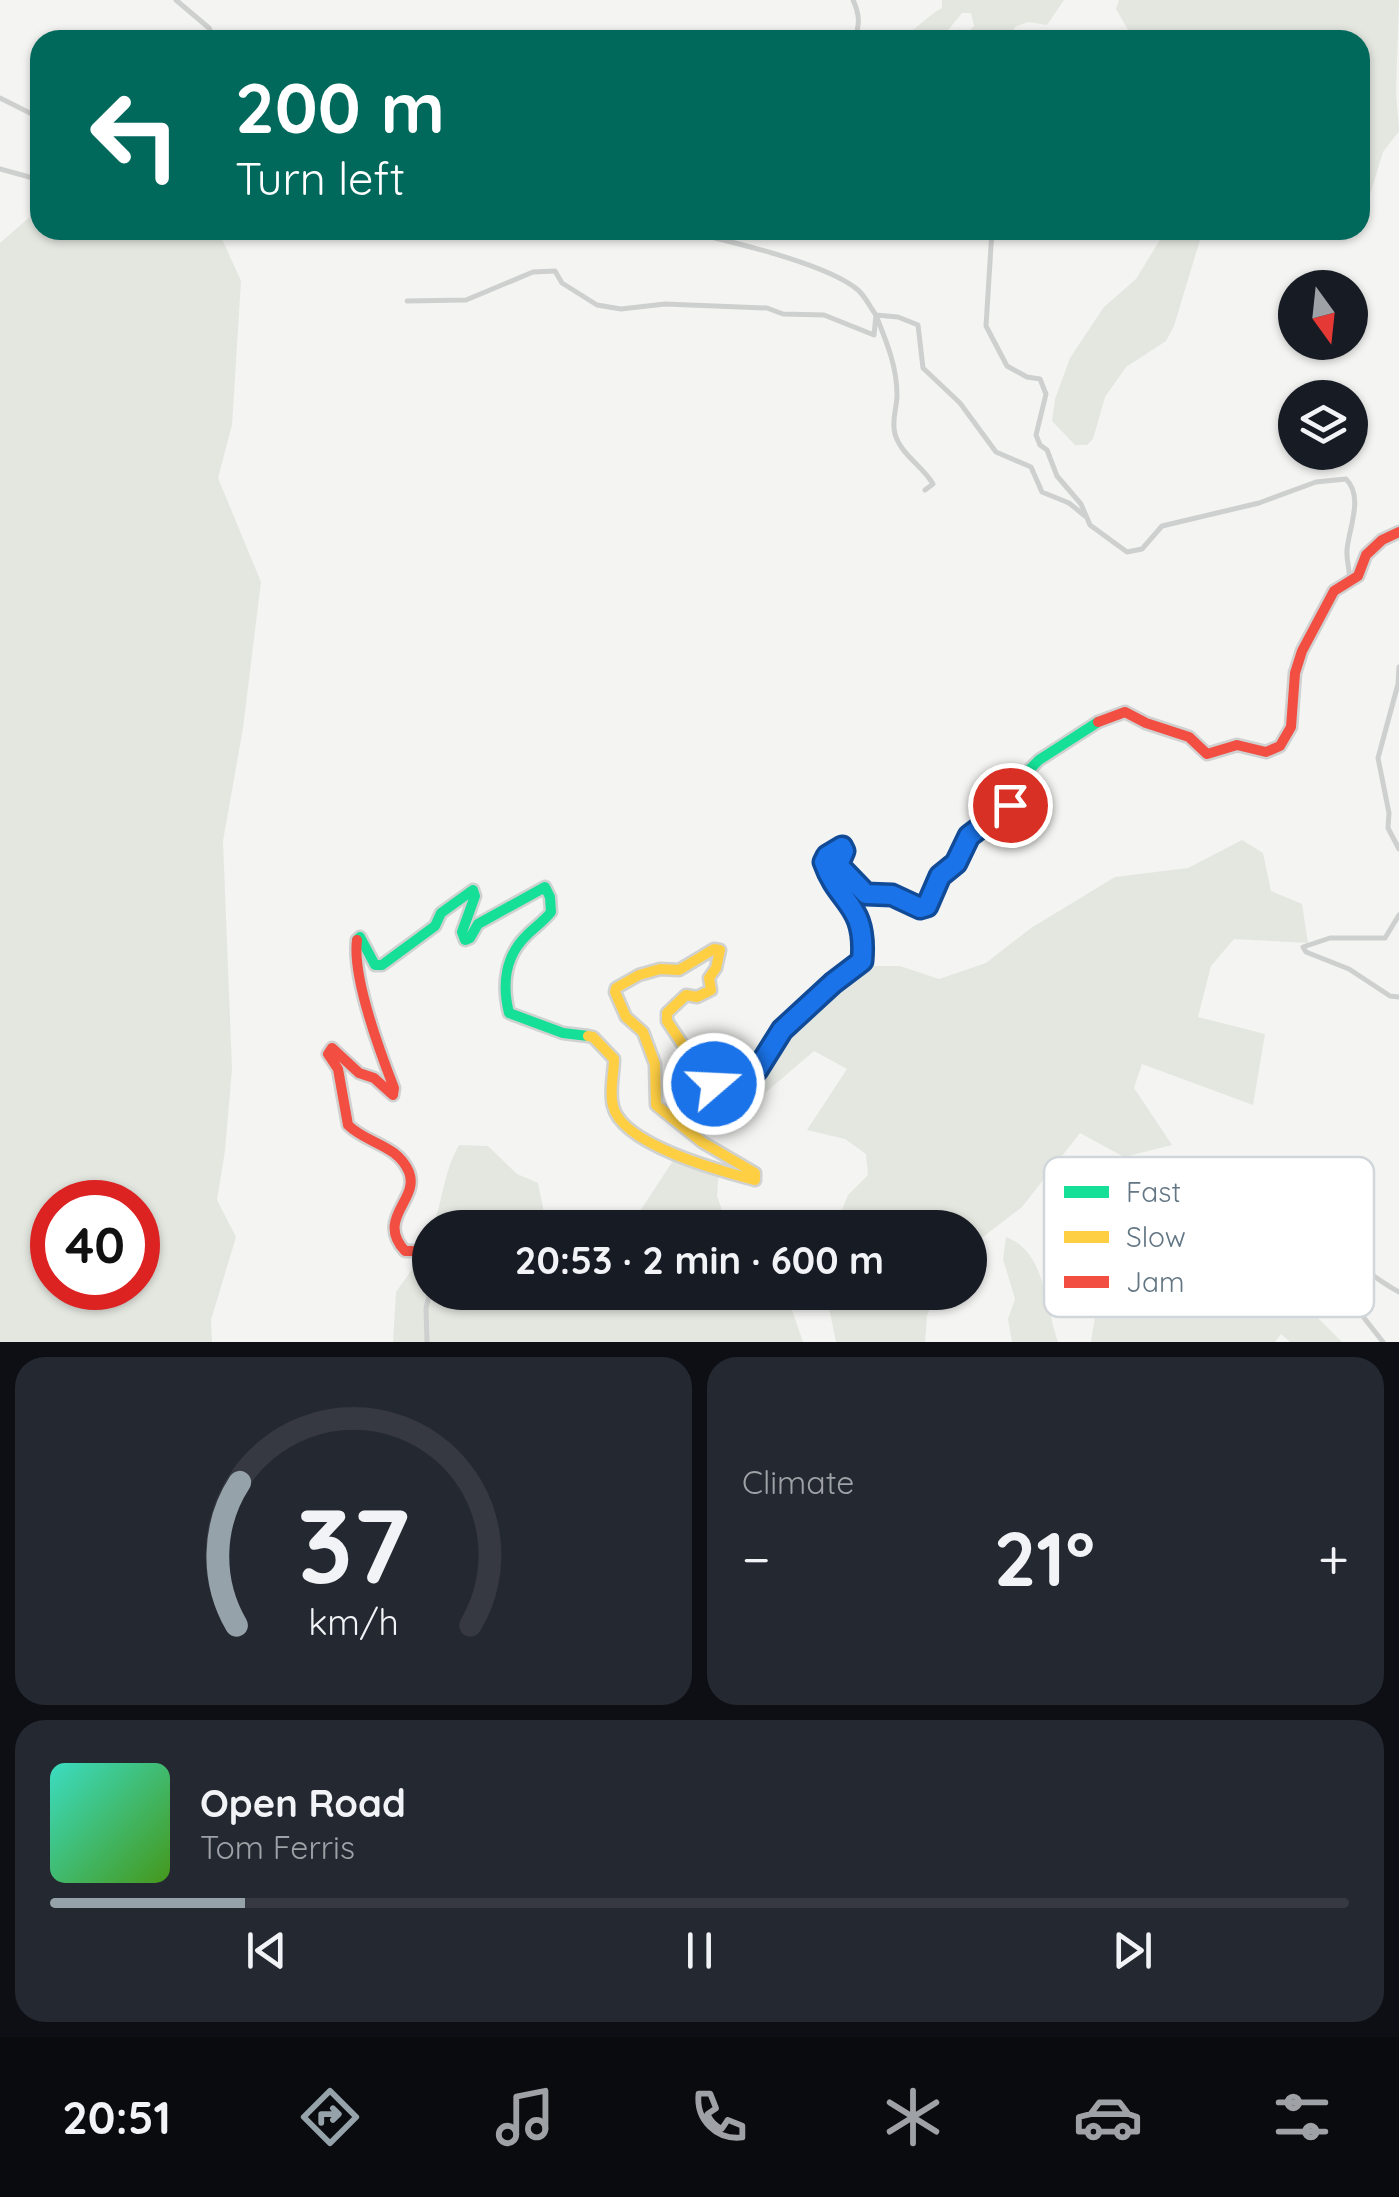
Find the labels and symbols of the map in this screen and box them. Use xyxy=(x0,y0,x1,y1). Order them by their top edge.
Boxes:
north arrow xyxy=(1278,270,1368,360)
pin xyxy=(968,763,1053,848)
position arrow xyxy=(662,1032,766,1136)
legend xyxy=(1044,1157,1374,1317)
text: Fast xyxy=(1126,1174,1181,1209)
speed limit sign: 40 xyxy=(30,1180,160,1310)
text: Slow xyxy=(1126,1219,1186,1254)
text: Jam xyxy=(1126,1264,1185,1299)

